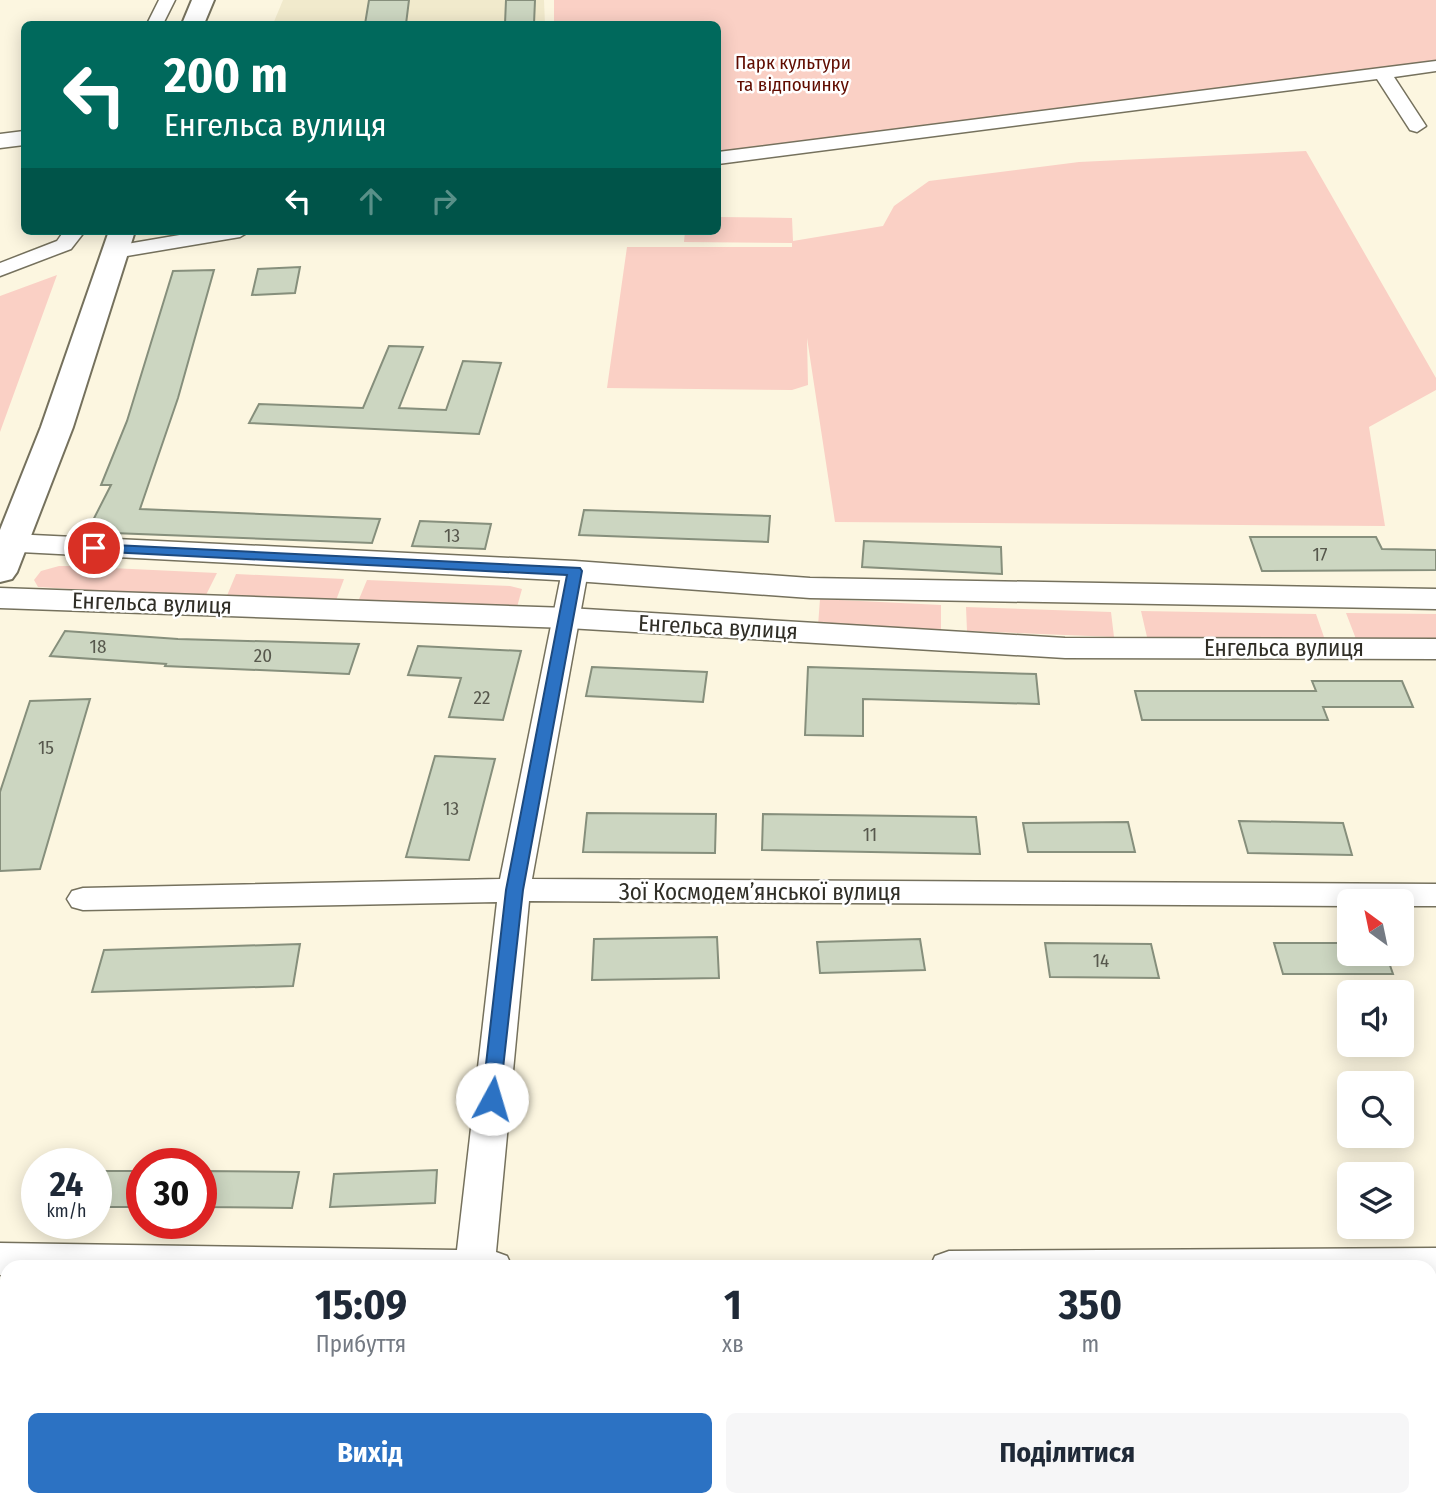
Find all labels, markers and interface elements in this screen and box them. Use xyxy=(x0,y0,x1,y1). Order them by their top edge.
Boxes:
text: 200 m xyxy=(164,46,288,105)
icon: left xyxy=(49,49,140,140)
park label: Парк культури та відпочинку xyxy=(735,51,851,96)
text: Енгельса вулиця xyxy=(164,106,387,144)
icon: left xyxy=(279,182,317,220)
icon: ahead xyxy=(352,182,390,220)
icon: right xyxy=(425,182,463,220)
pin xyxy=(64,518,124,578)
house number: 13 xyxy=(444,524,460,547)
icon: arrive xyxy=(75,529,113,567)
house number: 17 xyxy=(1312,543,1328,566)
street label: Енгельса вулиця xyxy=(72,586,232,620)
street label: Енгельса вулиця xyxy=(637,609,799,645)
street label: Енгельса вулиця xyxy=(1204,634,1364,662)
house number: 18 xyxy=(90,635,106,658)
house number: 20 xyxy=(254,644,272,667)
house number: 22 xyxy=(474,686,490,709)
house number: 15 xyxy=(38,736,54,759)
house number: 13 xyxy=(443,797,459,820)
house number: 11 xyxy=(863,823,877,846)
street label: Зої Космодем’янської вулиця xyxy=(619,878,901,906)
north arrow xyxy=(1337,889,1414,966)
map controls xyxy=(1337,889,1414,1239)
house number: 14 xyxy=(1093,949,1109,972)
button: sound xyxy=(1337,980,1414,1057)
position arrow xyxy=(455,1062,529,1136)
button: search xyxy=(1337,1071,1414,1148)
speed limit sign: 30 xyxy=(126,1148,217,1239)
button: layers xyxy=(1337,1162,1414,1239)
text: 24 xyxy=(50,1163,83,1205)
text: km/h xyxy=(46,1200,87,1222)
text: 15:09 xyxy=(315,1280,407,1330)
text: 1 xyxy=(724,1280,742,1330)
text: 350 xyxy=(1059,1280,1122,1330)
text: Прибуття xyxy=(316,1330,406,1358)
text: хв xyxy=(722,1330,744,1358)
text: m xyxy=(1082,1330,1099,1358)
button: Вихід xyxy=(28,1413,712,1493)
button: Поділитися xyxy=(726,1413,1409,1493)

